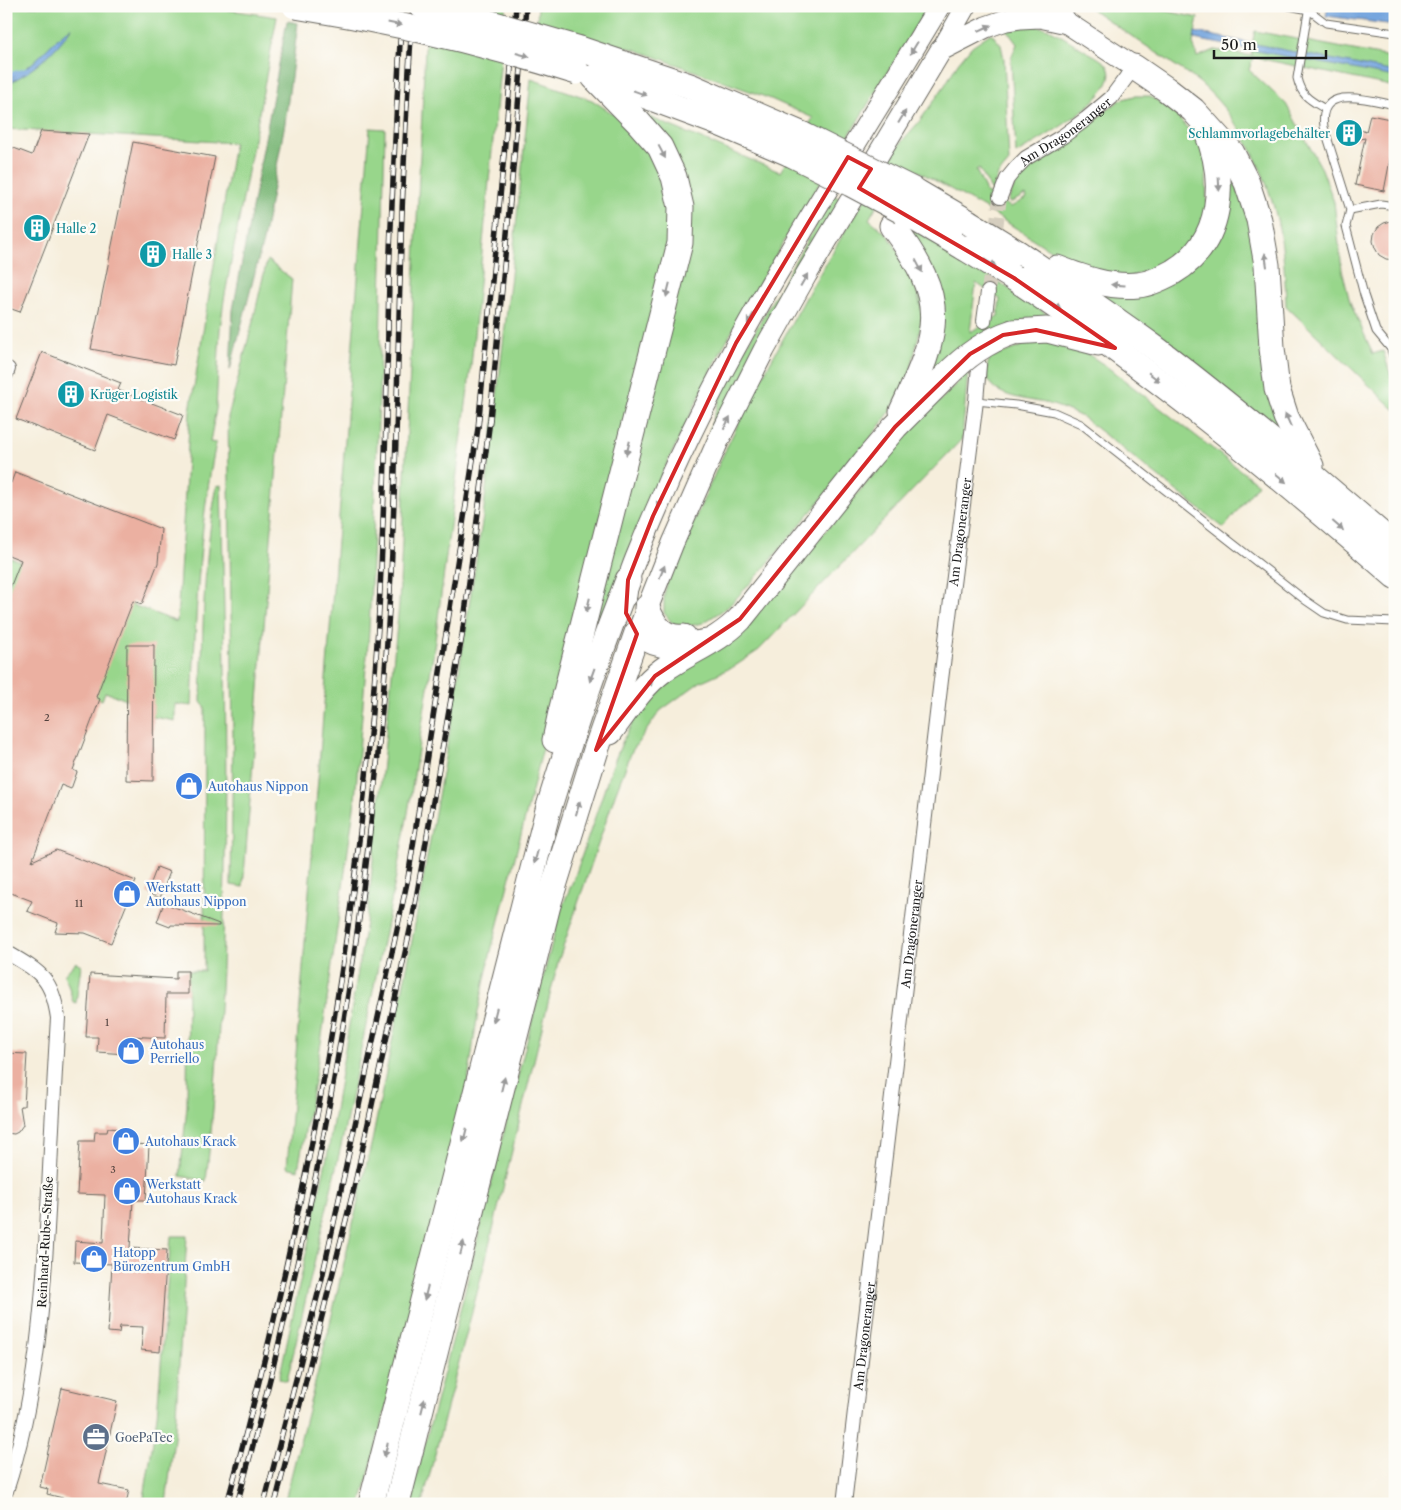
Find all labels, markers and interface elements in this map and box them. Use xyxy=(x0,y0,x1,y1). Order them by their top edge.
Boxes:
one-way arrow xyxy=(387,20,403,28)
one-way arrow xyxy=(978,24,992,32)
scale bar xyxy=(1214,28,1326,60)
text: 50 m xyxy=(1221,35,1257,54)
one-way arrow xyxy=(910,42,919,55)
one-way arrow xyxy=(515,52,530,60)
one-way arrow xyxy=(633,89,648,97)
street label: Am Dragoneranger xyxy=(1015,94,1114,169)
one-way arrow xyxy=(897,111,906,124)
building icon: Schlammvorlagebehälter xyxy=(1334,118,1364,148)
place label: Schlammvorlagebehälter xyxy=(1188,126,1330,141)
one-way arrow xyxy=(657,145,666,158)
one-way arrow xyxy=(1215,177,1223,193)
building icon: Halle 2 xyxy=(22,213,52,243)
place label: Halle 2 xyxy=(56,221,97,236)
building icon: Halle 3 xyxy=(138,239,168,269)
place label: Halle 3 xyxy=(172,247,212,262)
one-way arrow xyxy=(1262,252,1270,268)
one-way arrow xyxy=(983,258,996,267)
one-way arrow xyxy=(915,259,923,273)
one-way arrow xyxy=(799,273,808,286)
one-way arrow xyxy=(1109,281,1125,289)
one-way arrow xyxy=(664,283,672,298)
one-way arrow xyxy=(1048,300,1061,310)
one-way arrow xyxy=(746,311,755,324)
one-way arrow xyxy=(1147,372,1161,382)
building icon: Krüger Logistik xyxy=(56,379,86,409)
place label: Krüger Logistik xyxy=(90,387,179,402)
one-way arrow xyxy=(1283,413,1291,427)
one-way arrow xyxy=(724,416,732,430)
one-way arrow xyxy=(624,440,632,455)
one-way arrow xyxy=(1275,473,1288,484)
street label: Am Dragoneranger xyxy=(945,477,974,588)
one-way arrow xyxy=(655,494,663,508)
one-way arrow xyxy=(1331,520,1343,532)
one-way arrow xyxy=(658,564,666,579)
one-way arrow xyxy=(584,597,592,613)
one-way arrow xyxy=(588,667,595,682)
one-way arrow xyxy=(642,679,654,691)
house number: 2 xyxy=(44,711,50,724)
shop icon: Autohaus Nippon xyxy=(174,771,204,801)
place label: Autohaus Nippon xyxy=(207,779,309,794)
one-way arrow xyxy=(575,801,582,816)
one-way arrow xyxy=(532,850,540,865)
shop icon: Werkstatt Autohaus Nippon xyxy=(112,879,142,909)
street label: Am Dragoneranger xyxy=(897,879,925,990)
place label: Werkstatt Autohaus Nippon xyxy=(145,880,247,909)
house number: 11 xyxy=(75,897,84,910)
one-way arrow xyxy=(491,1007,499,1022)
house number: 1 xyxy=(105,1016,110,1029)
shop icon: Autohaus Perriello xyxy=(116,1036,146,1066)
place label: Autohaus Perriello xyxy=(149,1037,204,1066)
one-way arrow xyxy=(500,1077,508,1092)
shop icon: Autohaus Krack xyxy=(111,1126,141,1156)
one-way arrow xyxy=(461,1128,469,1143)
place label: Autohaus Krack xyxy=(144,1134,237,1149)
house number: 3 xyxy=(110,1163,116,1176)
street label: Reinhard-Rube-Straße xyxy=(34,1176,56,1308)
shop icon: Werkstatt Autohaus Krack xyxy=(112,1176,142,1206)
place label: Werkstatt Autohaus Krack xyxy=(145,1177,238,1206)
one-way arrow xyxy=(458,1241,466,1256)
shop icon: Hatopp Bürozentrum GmbH xyxy=(79,1244,109,1274)
place label: Hatopp Bürozentrum GmbH xyxy=(113,1245,230,1274)
street label: Am Dragoneranger xyxy=(850,1281,878,1392)
one-way arrow xyxy=(422,1285,430,1300)
one-way arrow xyxy=(419,1398,427,1413)
office icon: GoePaTec xyxy=(81,1422,111,1452)
place label: GoePaTec xyxy=(115,1430,173,1445)
one-way arrow xyxy=(382,1443,390,1458)

